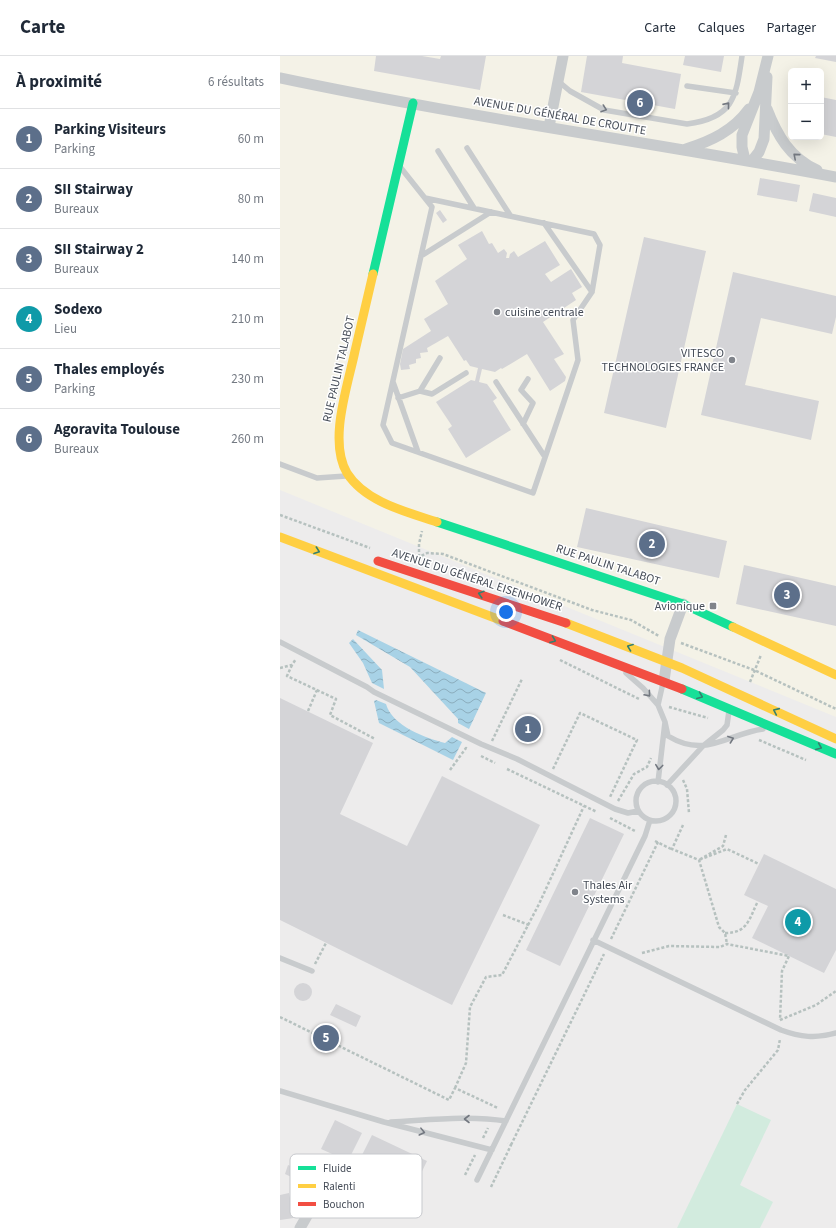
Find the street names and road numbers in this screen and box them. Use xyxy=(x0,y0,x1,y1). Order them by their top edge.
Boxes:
street label: AVENUE DU GÉNÉRAL DE CROUTTE xyxy=(473,92,647,140)
street label: RUE PAULIN TALABOT xyxy=(318,314,360,424)
street label: RUE PAULIN TALABOT xyxy=(554,540,663,590)
street label: AVENUE DU GÉNÉRAL EISENHOWER xyxy=(390,544,565,616)

